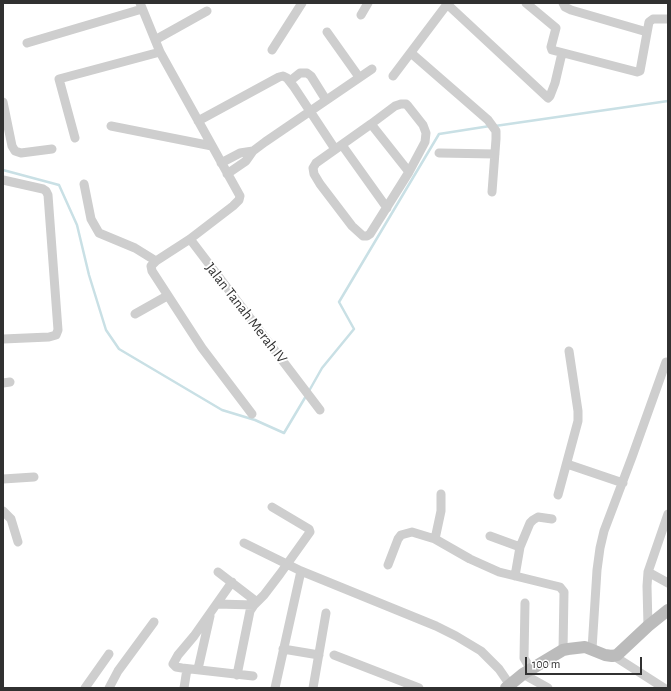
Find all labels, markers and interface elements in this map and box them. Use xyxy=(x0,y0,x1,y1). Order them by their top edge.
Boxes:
street label: Jalan Tanah Merah IV xyxy=(201,259,291,367)
scale bar xyxy=(527,649,644,675)
text: 100 m xyxy=(532,658,560,670)

